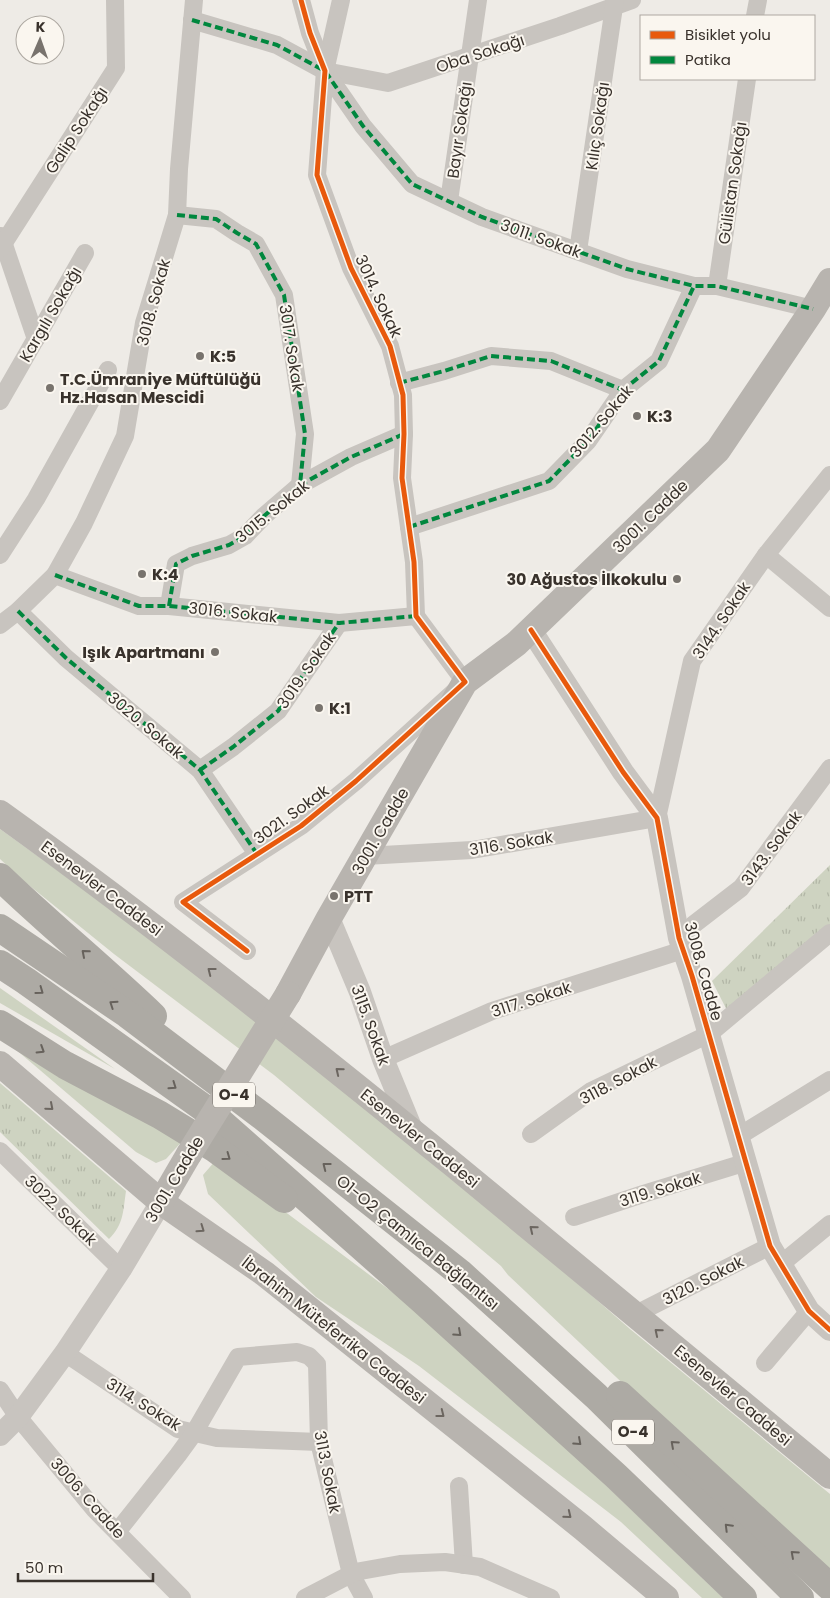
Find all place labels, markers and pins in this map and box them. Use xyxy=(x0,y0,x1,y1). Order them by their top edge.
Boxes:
place label: K:5 xyxy=(210,345,236,368)
marker: K:5 xyxy=(194,350,206,362)
place label: T.C.Ümraniye Müftülüğü Hz.Hasan Mescidi xyxy=(60,368,261,409)
marker: T.C.Ümraniye Müftülüğü Hz.Hasan Mescidi xyxy=(44,382,56,394)
place label: K:3 xyxy=(647,405,672,428)
marker: K:3 xyxy=(631,410,643,422)
place label: K:4 xyxy=(152,563,179,586)
marker: K:4 xyxy=(136,568,148,580)
place label: 30 Ağustos İlkokulu xyxy=(506,568,667,591)
marker: 30 Ağustos İlkokulu xyxy=(671,573,683,585)
place label: Işık Apartmanı xyxy=(82,641,205,664)
marker: Işık Apartmanı xyxy=(209,646,221,658)
place label: K:1 xyxy=(329,697,351,720)
marker: K:1 xyxy=(313,702,325,714)
place label: PTT xyxy=(344,885,373,908)
marker: PTT xyxy=(328,890,340,902)

